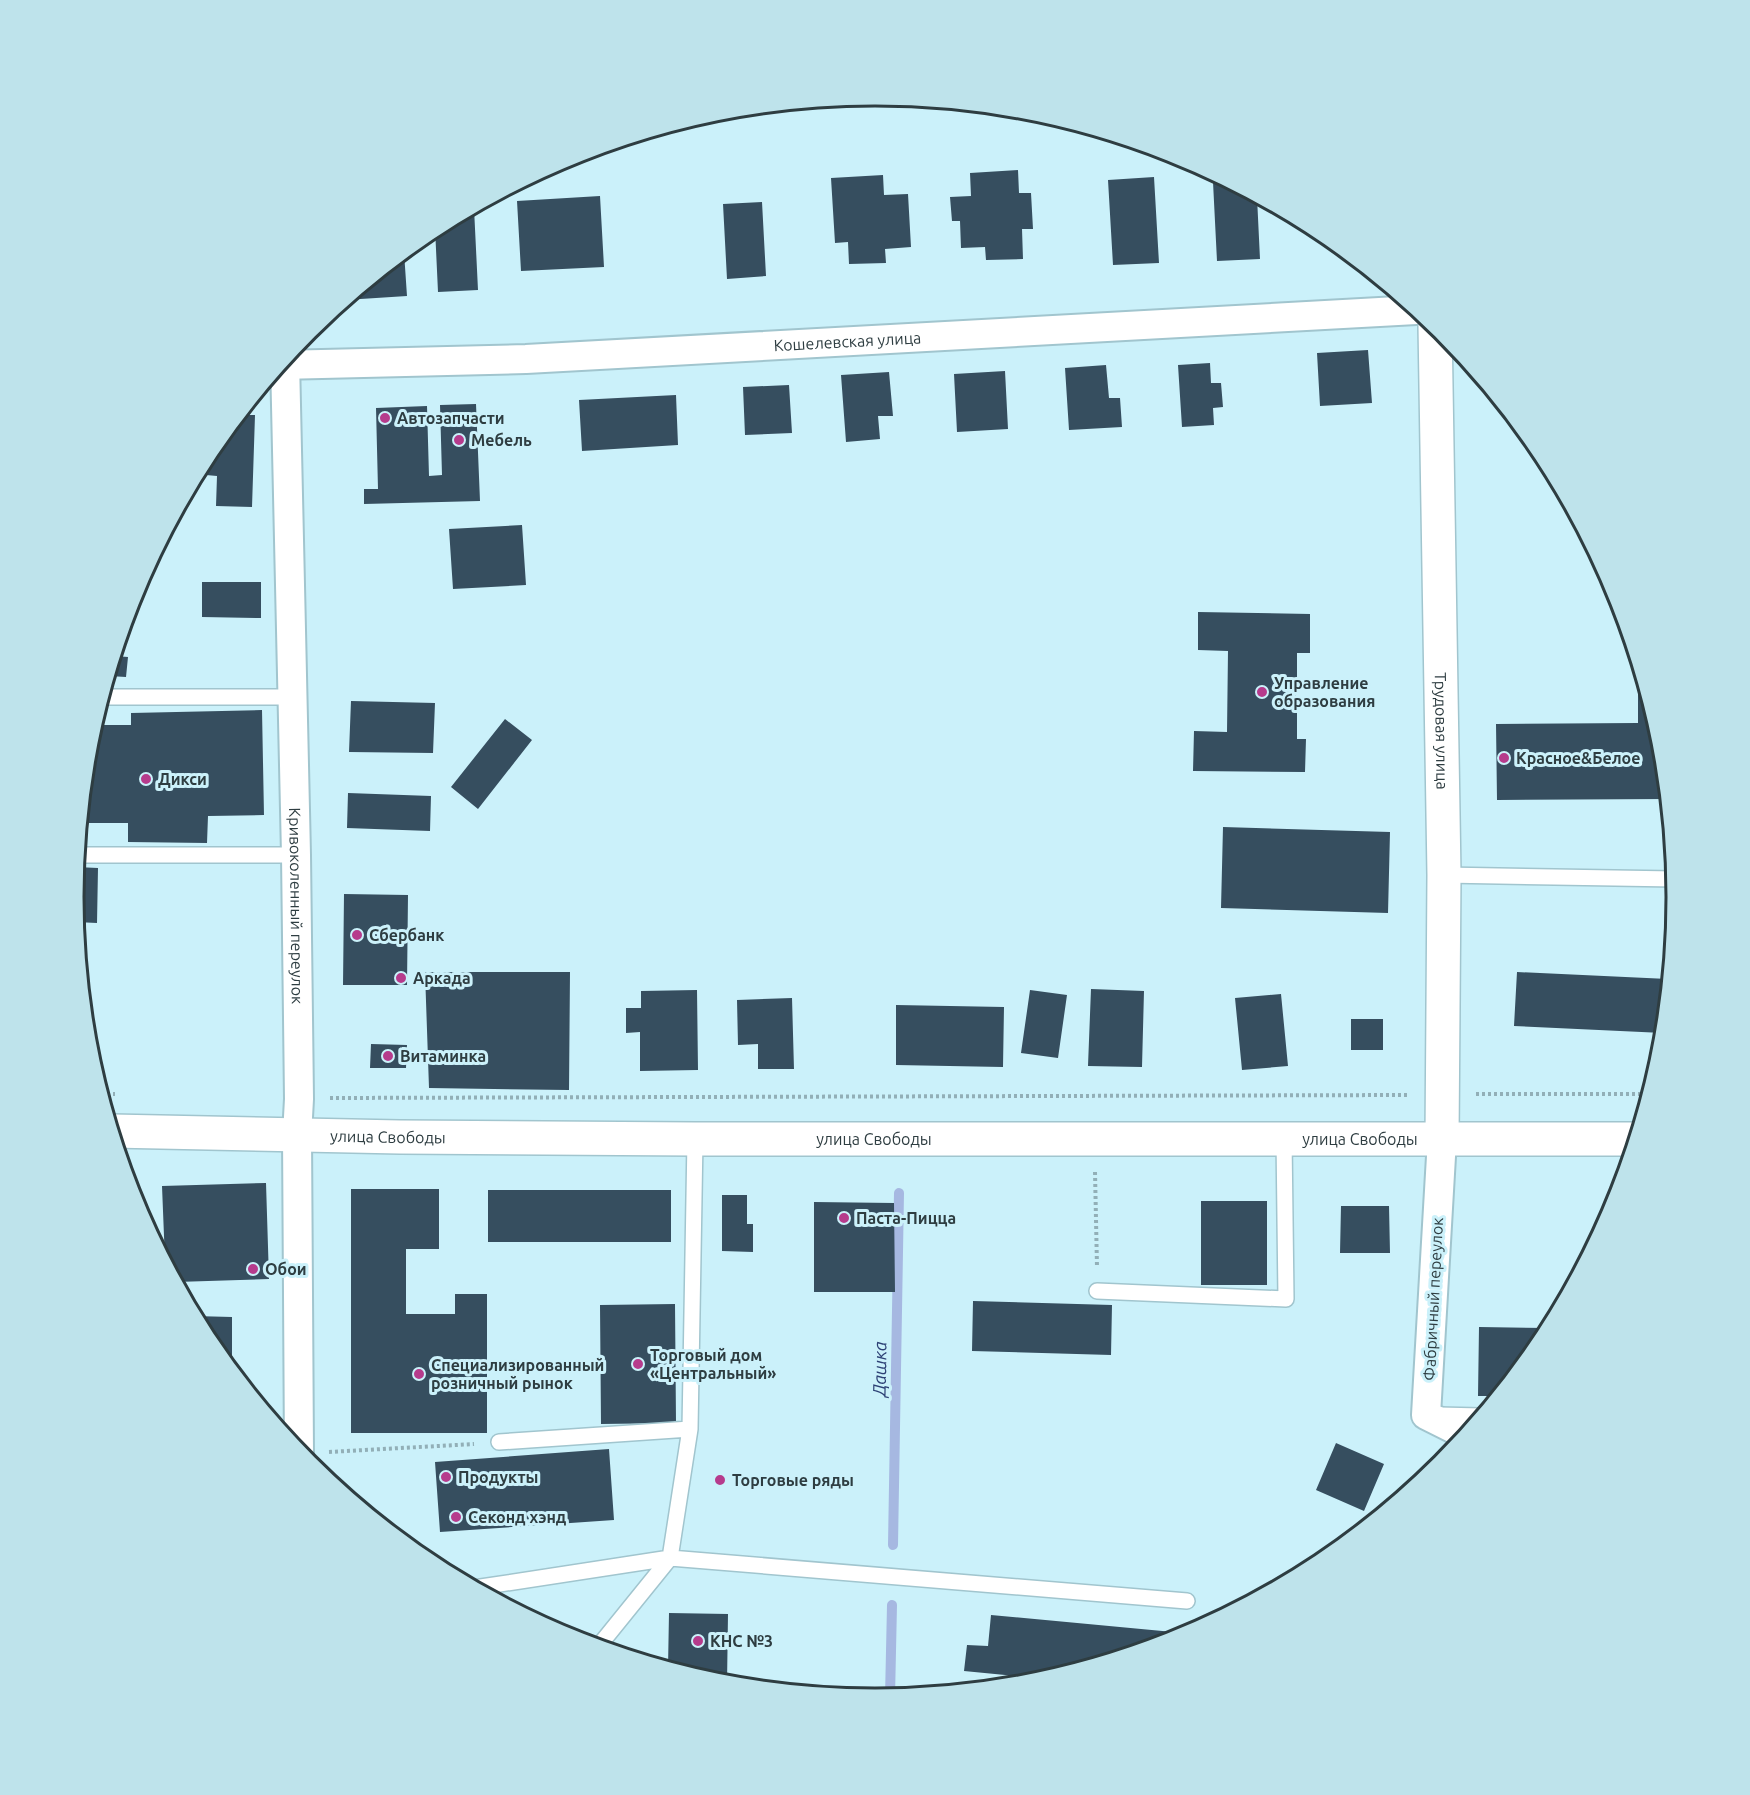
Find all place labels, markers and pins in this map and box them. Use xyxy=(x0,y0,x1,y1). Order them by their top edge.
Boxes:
place label: Автозапчасти xyxy=(397,409,505,427)
marker: Автозапчасти xyxy=(378,411,392,425)
place label: Мебель xyxy=(471,431,532,449)
marker: Мебель xyxy=(452,433,466,447)
place label: Управление образования xyxy=(1274,674,1375,710)
marker: Управление образования xyxy=(1255,685,1269,699)
place label: Красное&Белое xyxy=(1516,749,1640,767)
marker: Красное&Белое xyxy=(1497,751,1511,765)
place label: Дикси xyxy=(158,770,207,788)
marker: Дикси xyxy=(139,772,153,786)
place label: Сбербанк xyxy=(369,926,444,944)
marker: Сбербанк xyxy=(350,928,364,942)
place label: Аркада xyxy=(413,969,471,987)
marker: Аркада xyxy=(394,971,408,985)
place label: Витаминка xyxy=(400,1047,486,1065)
marker: Витаминка xyxy=(381,1049,395,1063)
place label: Паста-Пицца xyxy=(856,1209,956,1227)
marker: Паста-Пицца xyxy=(837,1211,851,1225)
place label: Обои xyxy=(265,1260,307,1278)
marker: Обои xyxy=(246,1262,260,1276)
place label: Торговый дом «Центральный» xyxy=(650,1346,776,1382)
place label: Специализированный розничный рынок xyxy=(431,1356,604,1392)
marker: Торговый дом «Центральный» xyxy=(631,1357,645,1371)
marker: Специализированный розничный рынок xyxy=(412,1367,426,1381)
place label: Продукты xyxy=(458,1468,538,1486)
marker: Продукты xyxy=(439,1470,453,1484)
place label: Торговые ряды xyxy=(732,1471,854,1489)
marker: Торговые ряды xyxy=(713,1473,727,1487)
place label: Секонд хэнд xyxy=(468,1508,567,1526)
marker: Секонд хэнд xyxy=(449,1510,463,1524)
place label: КНС №3 xyxy=(710,1632,773,1650)
marker: КНС №3 xyxy=(691,1634,705,1648)

